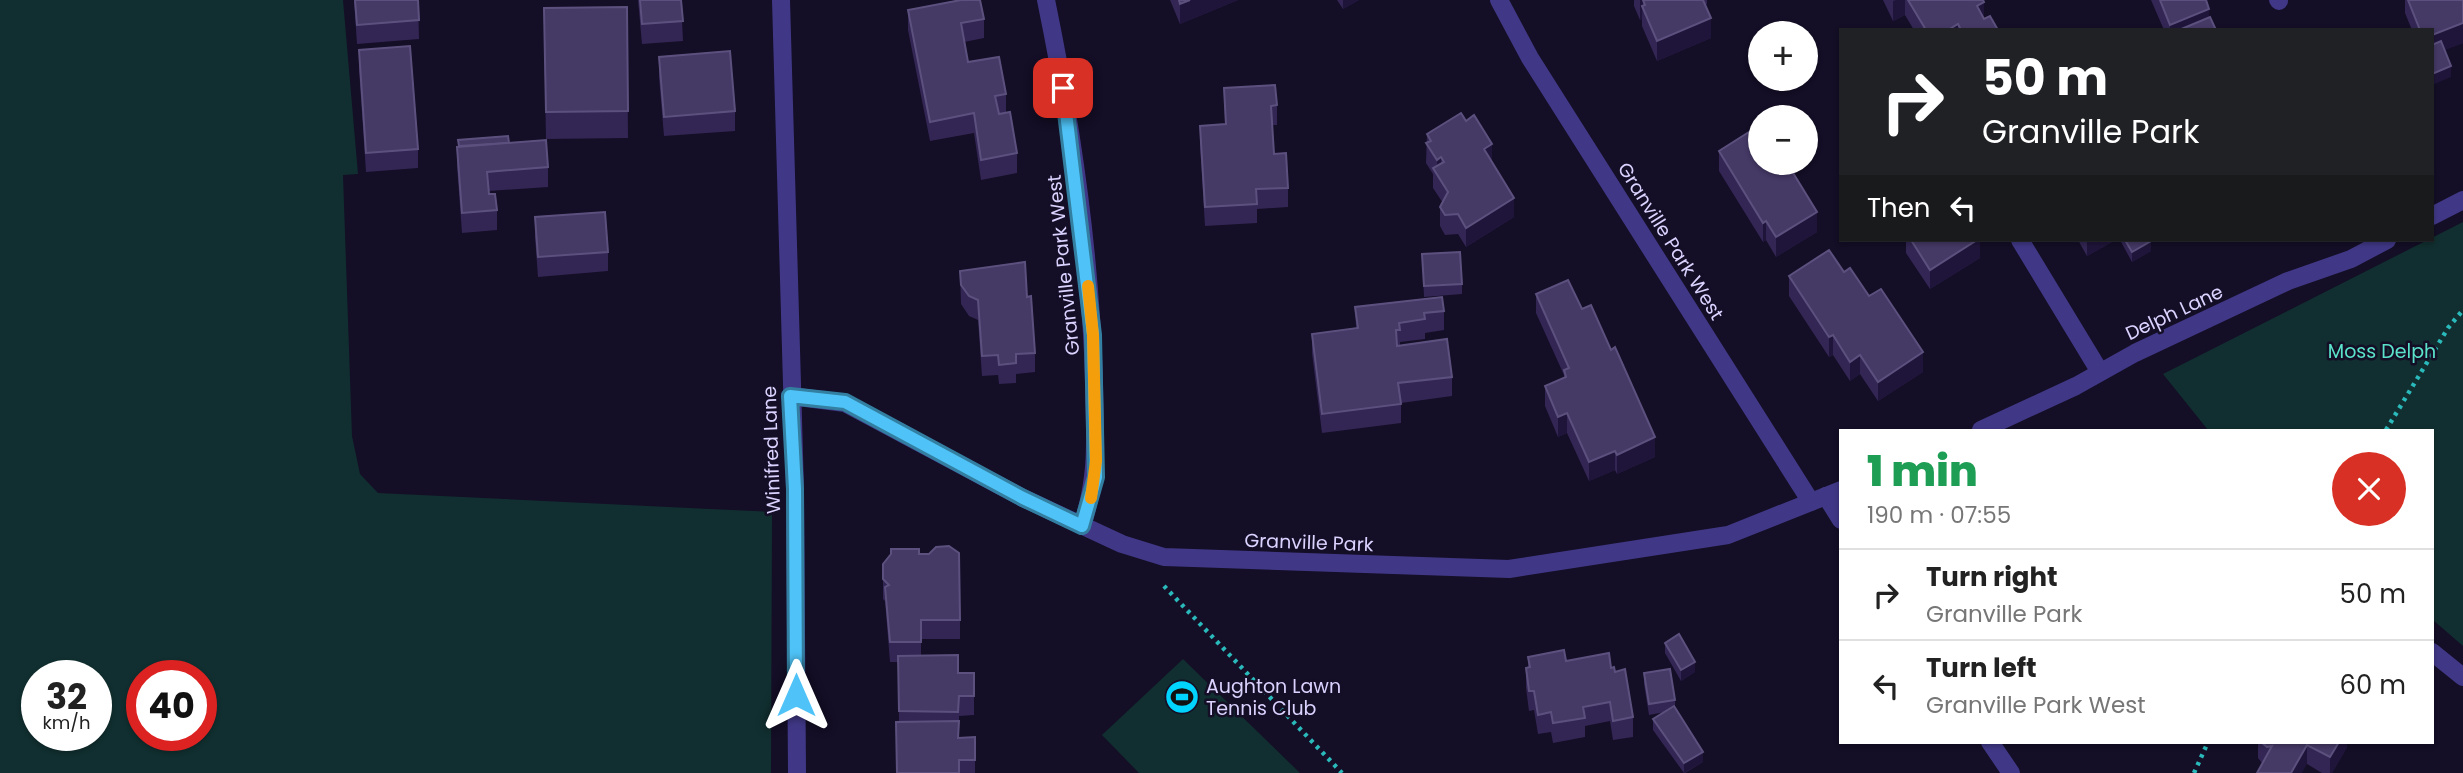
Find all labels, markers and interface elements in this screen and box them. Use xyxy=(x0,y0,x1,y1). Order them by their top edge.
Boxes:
map controls xyxy=(1748,21,1818,175)
button: + xyxy=(1748,21,1818,91)
text: 50 m xyxy=(1982,44,2108,112)
icon: right xyxy=(1867,56,1958,147)
pin xyxy=(1033,58,1093,118)
icon: arrive xyxy=(1044,69,1082,107)
button: − xyxy=(1748,105,1818,175)
text: Granville Park xyxy=(1982,109,2199,154)
street label: Granville Park West xyxy=(1611,157,1730,325)
street label: Granville Park West xyxy=(1041,173,1086,357)
icon: left xyxy=(1944,189,1982,227)
text: Then xyxy=(1867,190,1930,226)
street label: Delph Lane xyxy=(2121,278,2227,347)
park label: Moss Delph xyxy=(2328,338,2436,365)
street label: Winifred Lane xyxy=(756,386,787,514)
text: 1 min xyxy=(1867,442,1978,501)
button: close xyxy=(2332,452,2406,526)
text: 190 m · 07:55 xyxy=(1867,499,2011,531)
street label: Granville Park xyxy=(1244,527,1374,558)
text: Turn right xyxy=(1926,559,2058,595)
icon: right xyxy=(1867,576,1905,614)
text: 50 m xyxy=(2340,576,2406,612)
text: Granville Park xyxy=(1926,598,2082,630)
text: Turn left xyxy=(1926,650,2037,686)
position arrow xyxy=(759,658,833,732)
speed limit sign: 40 xyxy=(126,660,217,751)
icon: left xyxy=(1867,667,1905,705)
text: 60 m xyxy=(2339,667,2406,703)
text: 32 xyxy=(46,672,87,721)
place label: Aughton Lawn Tennis Club xyxy=(1206,673,1341,722)
sports icon: Aughton Lawn Tennis Club xyxy=(1163,678,1201,716)
text: Granville Park West xyxy=(1926,689,2146,721)
text: km/h xyxy=(43,710,90,735)

